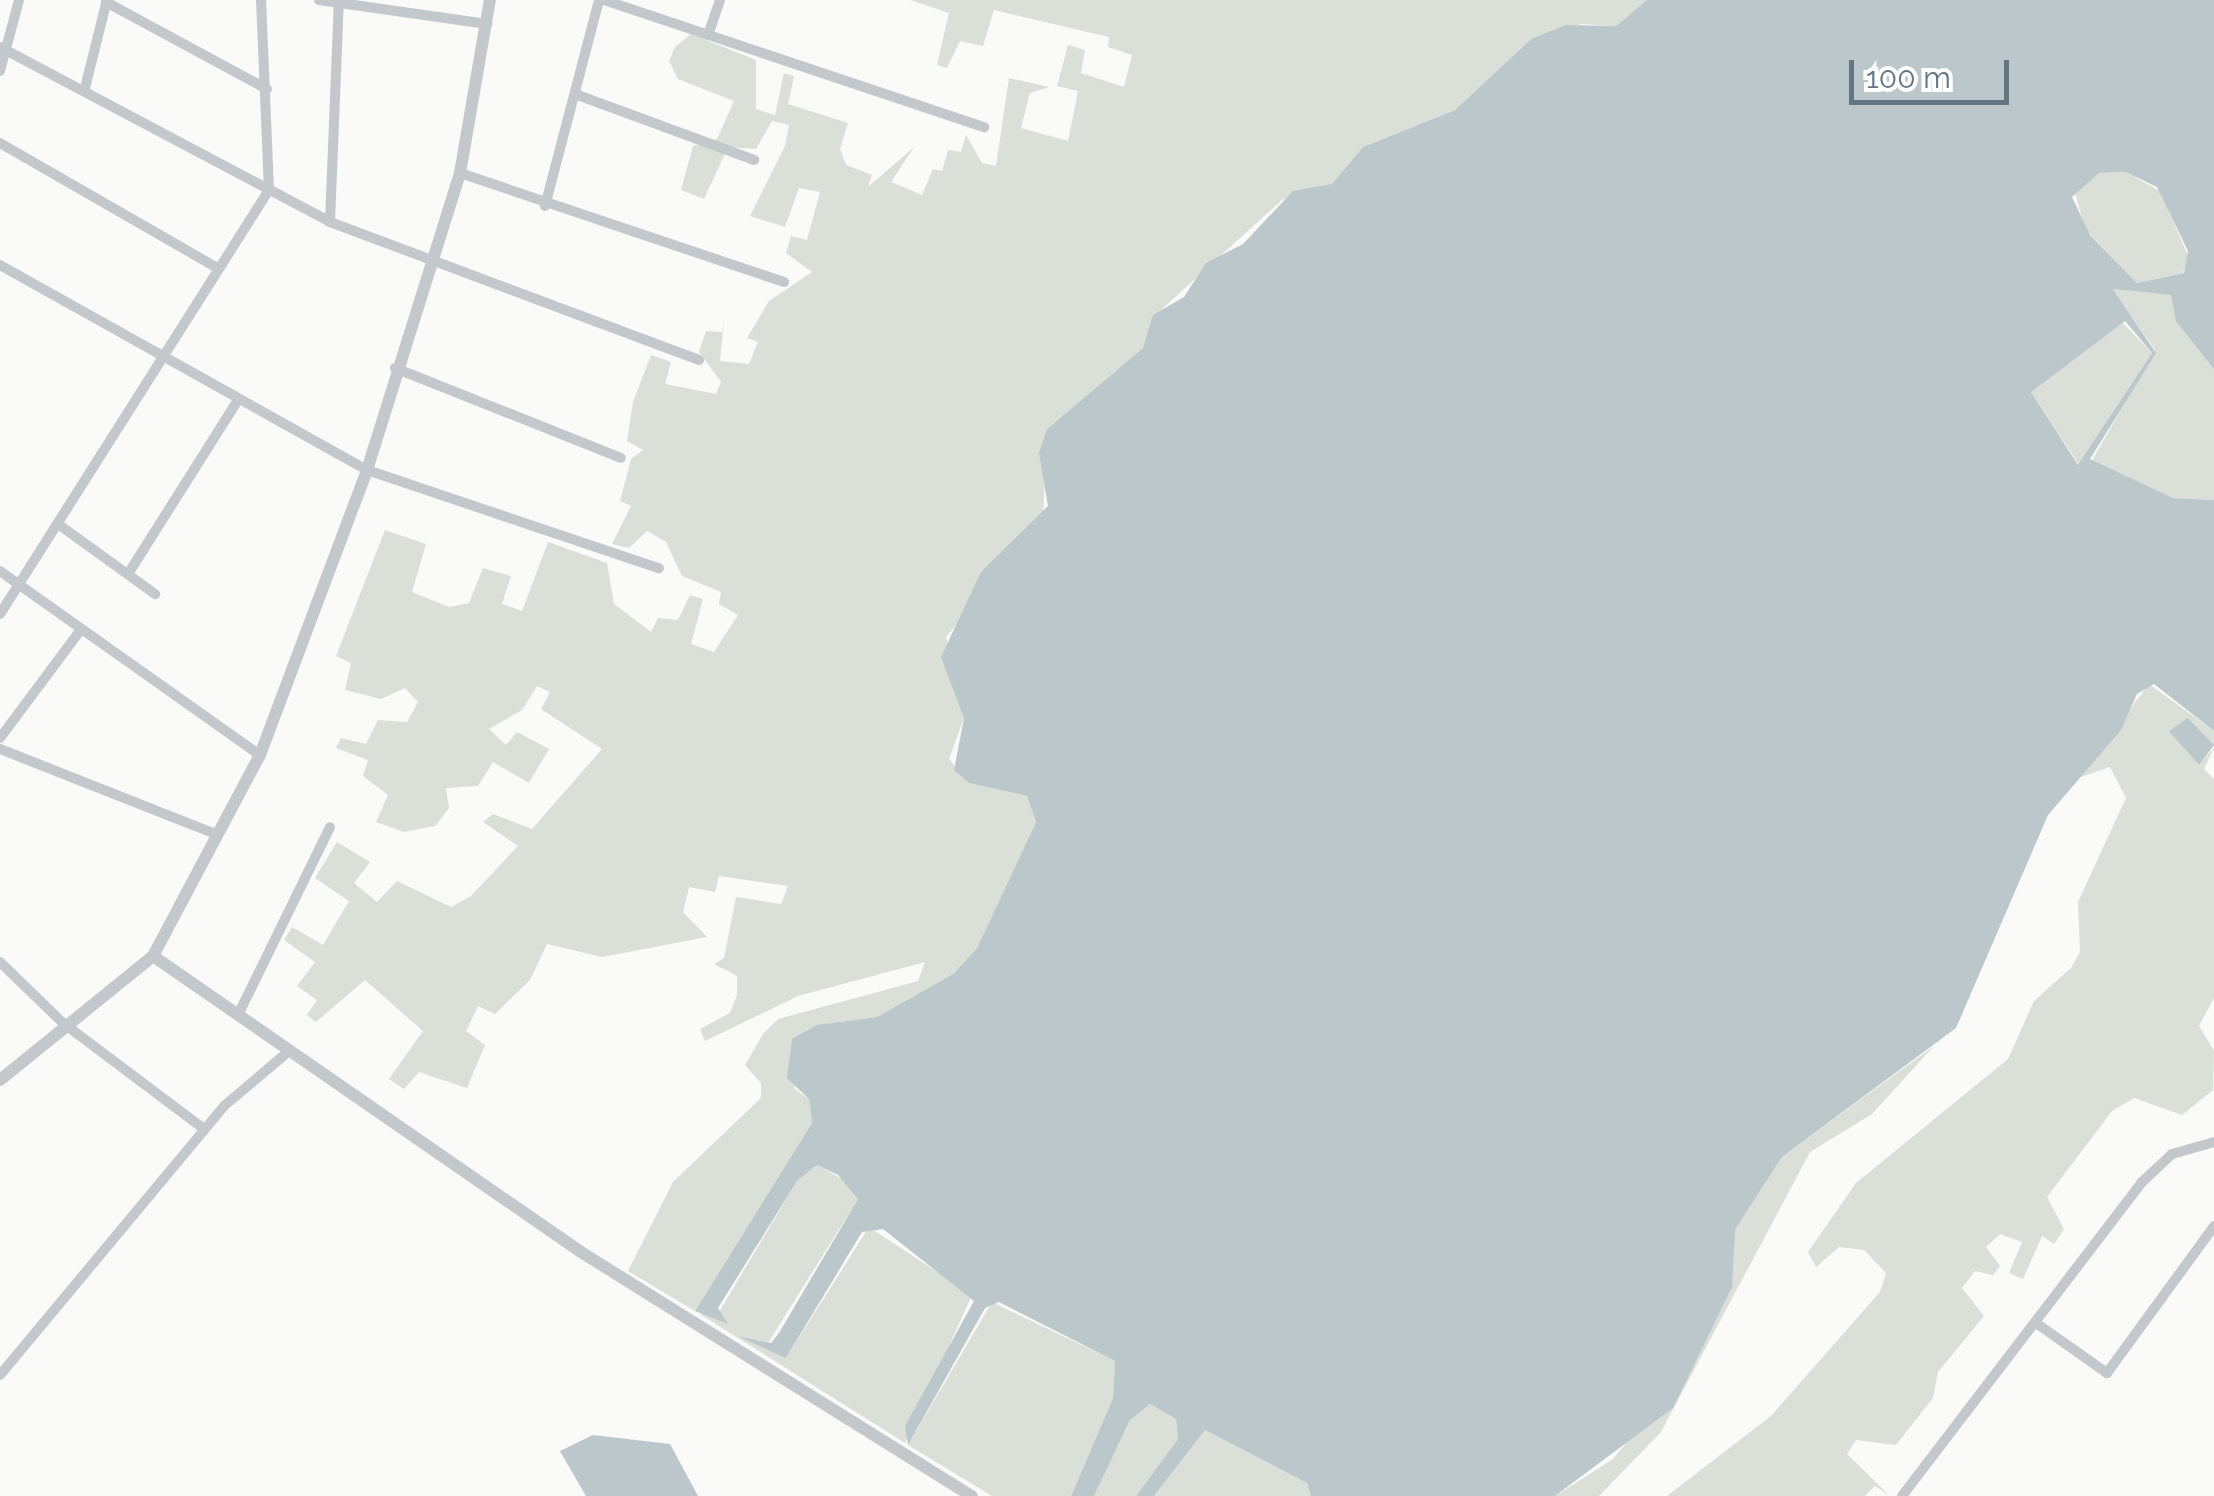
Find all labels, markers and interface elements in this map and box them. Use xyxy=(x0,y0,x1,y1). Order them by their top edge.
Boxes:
scale bar xyxy=(1854,40,2014,102)
text: 100 m xyxy=(1866,60,1951,95)

